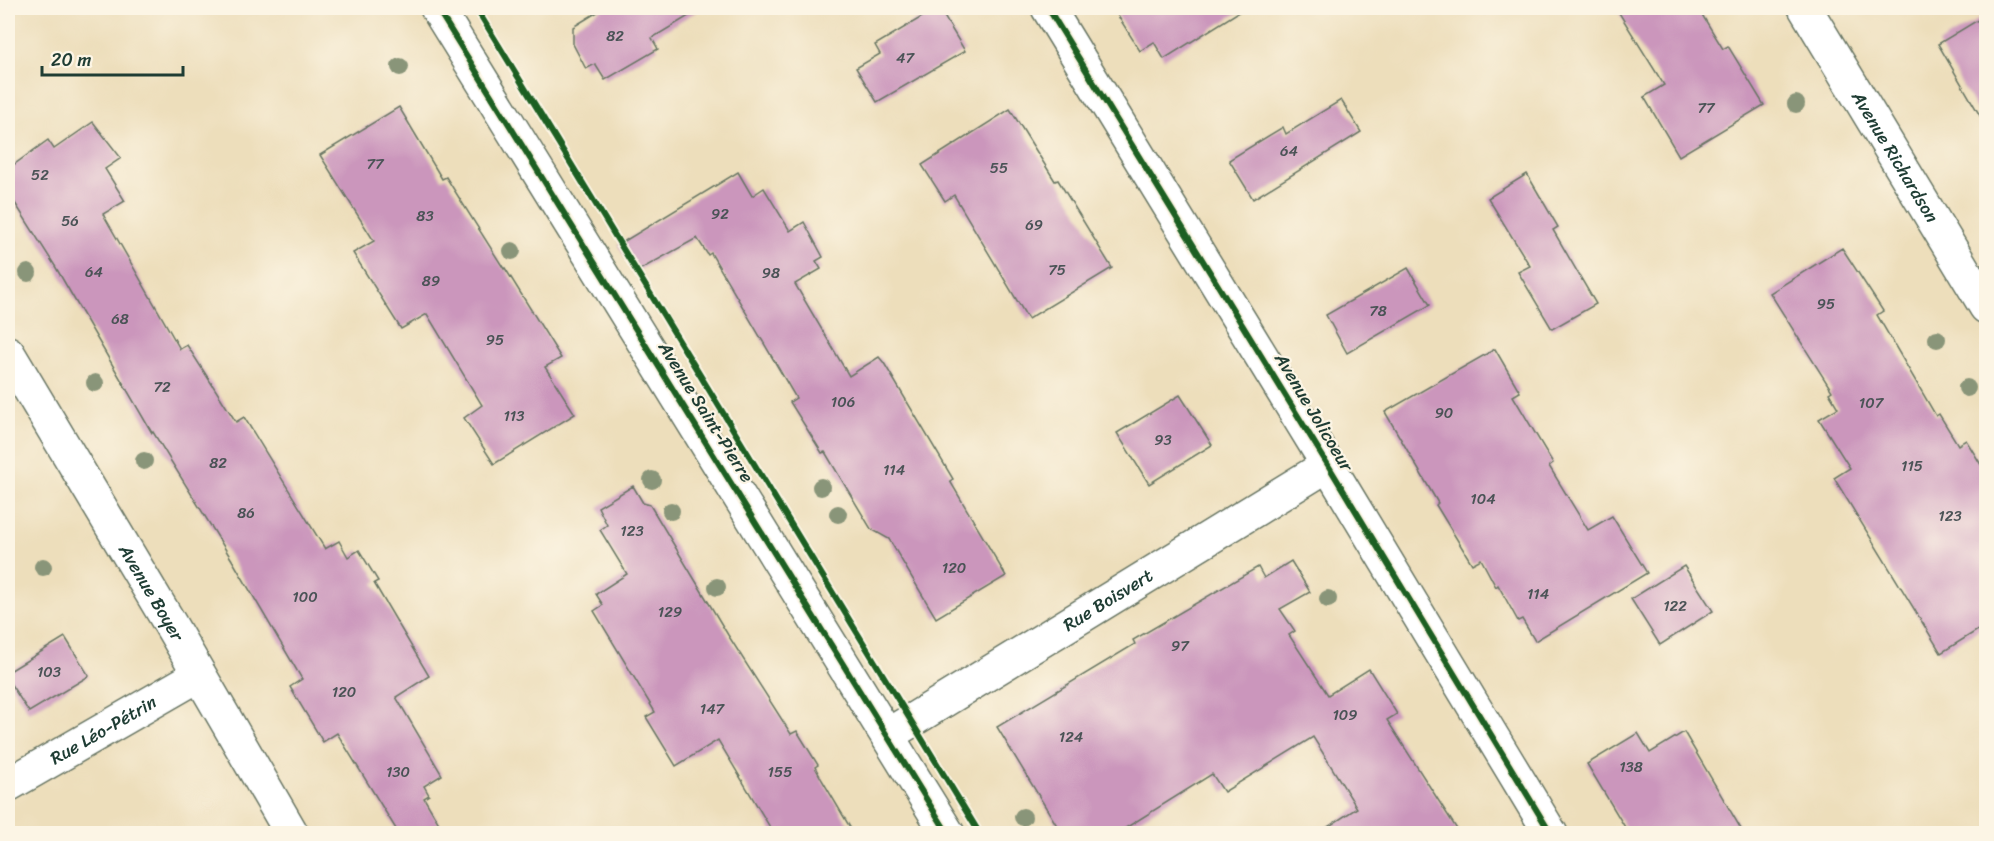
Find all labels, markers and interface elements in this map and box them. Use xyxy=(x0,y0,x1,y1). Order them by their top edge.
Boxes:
house number: 82 xyxy=(606,23,624,49)
scale bar xyxy=(42,39,183,77)
text: 20 m xyxy=(51,44,91,76)
house number: 47 xyxy=(896,45,915,71)
street label: Avenue Richardson xyxy=(1842,84,1948,229)
house number: 77 xyxy=(1697,95,1716,121)
house number: 64 xyxy=(1280,138,1298,164)
house number: 77 xyxy=(366,151,385,177)
house number: 55 xyxy=(990,155,1008,181)
house number: 52 xyxy=(31,162,49,188)
house number: 92 xyxy=(711,201,729,227)
house number: 83 xyxy=(416,203,434,229)
house number: 56 xyxy=(61,208,79,234)
house number: 69 xyxy=(1025,212,1043,238)
house number: 75 xyxy=(1048,257,1066,283)
house number: 64 xyxy=(85,259,103,285)
house number: 98 xyxy=(762,260,780,286)
house number: 89 xyxy=(422,268,440,294)
house number: 95 xyxy=(1817,291,1835,317)
house number: 78 xyxy=(1369,298,1387,324)
house number: 68 xyxy=(111,306,129,332)
house number: 95 xyxy=(486,327,504,353)
street label: Avenue Saint-Pierre xyxy=(649,334,763,489)
street label: Avenue Jolicoeur xyxy=(1265,345,1363,479)
house number: 72 xyxy=(153,374,171,400)
house number: 106 xyxy=(831,389,855,415)
house number: 107 xyxy=(1859,390,1885,416)
house number: 90 xyxy=(1435,400,1453,426)
house number: 113 xyxy=(503,403,525,429)
house number: 93 xyxy=(1154,427,1172,453)
house number: 82 xyxy=(209,450,227,476)
house number: 115 xyxy=(1901,453,1923,479)
house number: 114 xyxy=(883,457,905,483)
house number: 104 xyxy=(1470,486,1496,512)
house number: 86 xyxy=(237,500,255,526)
house number: 123 xyxy=(1938,503,1962,529)
house number: 123 xyxy=(620,518,644,544)
street label: Avenue Boyer xyxy=(109,537,194,649)
house number: 120 xyxy=(942,555,966,581)
street label: Rue Boisvert xyxy=(1056,560,1159,640)
house number: 114 xyxy=(1527,581,1549,607)
house number: 100 xyxy=(292,584,318,610)
house number: 122 xyxy=(1663,593,1687,619)
house number: 129 xyxy=(658,599,682,625)
house number: 97 xyxy=(1171,633,1190,659)
house number: 103 xyxy=(37,659,61,685)
house number: 120 xyxy=(332,679,356,705)
street label: Rue Léo-Pétrin xyxy=(44,686,163,774)
house number: 147 xyxy=(700,696,726,722)
house number: 109 xyxy=(1332,702,1358,728)
house number: 124 xyxy=(1059,724,1083,750)
house number: 138 xyxy=(1619,754,1643,780)
house number: 130 xyxy=(386,759,410,785)
house number: 155 xyxy=(768,759,792,785)

